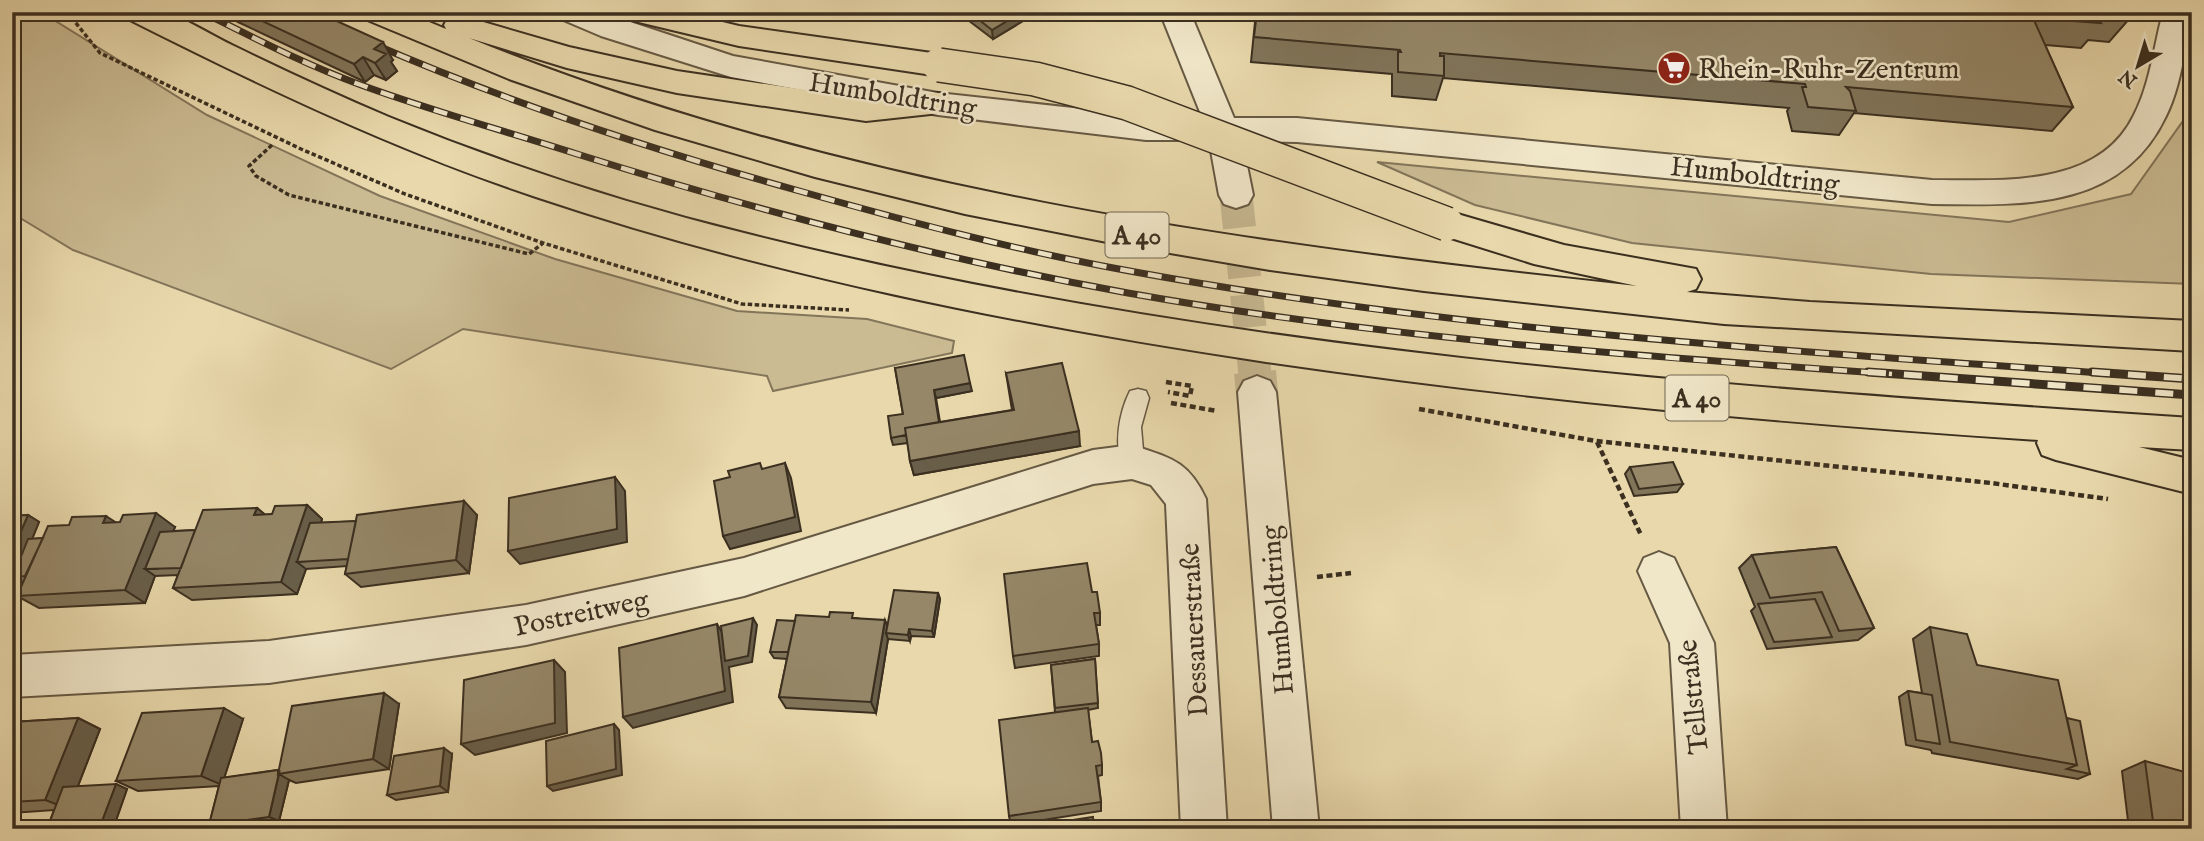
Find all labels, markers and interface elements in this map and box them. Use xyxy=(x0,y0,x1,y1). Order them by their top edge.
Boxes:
north arrow xyxy=(2102,32,2172,102)
supermarket icon: Rhein-Ruhr-Zentrum xyxy=(1655,49,1693,87)
place label: Rhein-Ruhr-Zentrum xyxy=(1698,53,1960,88)
text: N xyxy=(2114,63,2143,93)
street label: Humboldtring xyxy=(806,66,980,127)
street label: Humboldtring xyxy=(1669,150,1842,203)
road number: A 40 xyxy=(1106,212,1168,258)
road number: A 40 xyxy=(1666,376,1728,420)
street label: Humboldtring xyxy=(1254,523,1303,696)
street label: Dessauerstraße xyxy=(1173,542,1218,718)
street label: Postreitweg xyxy=(511,583,653,646)
street label: Tellstraße xyxy=(1671,637,1718,756)

